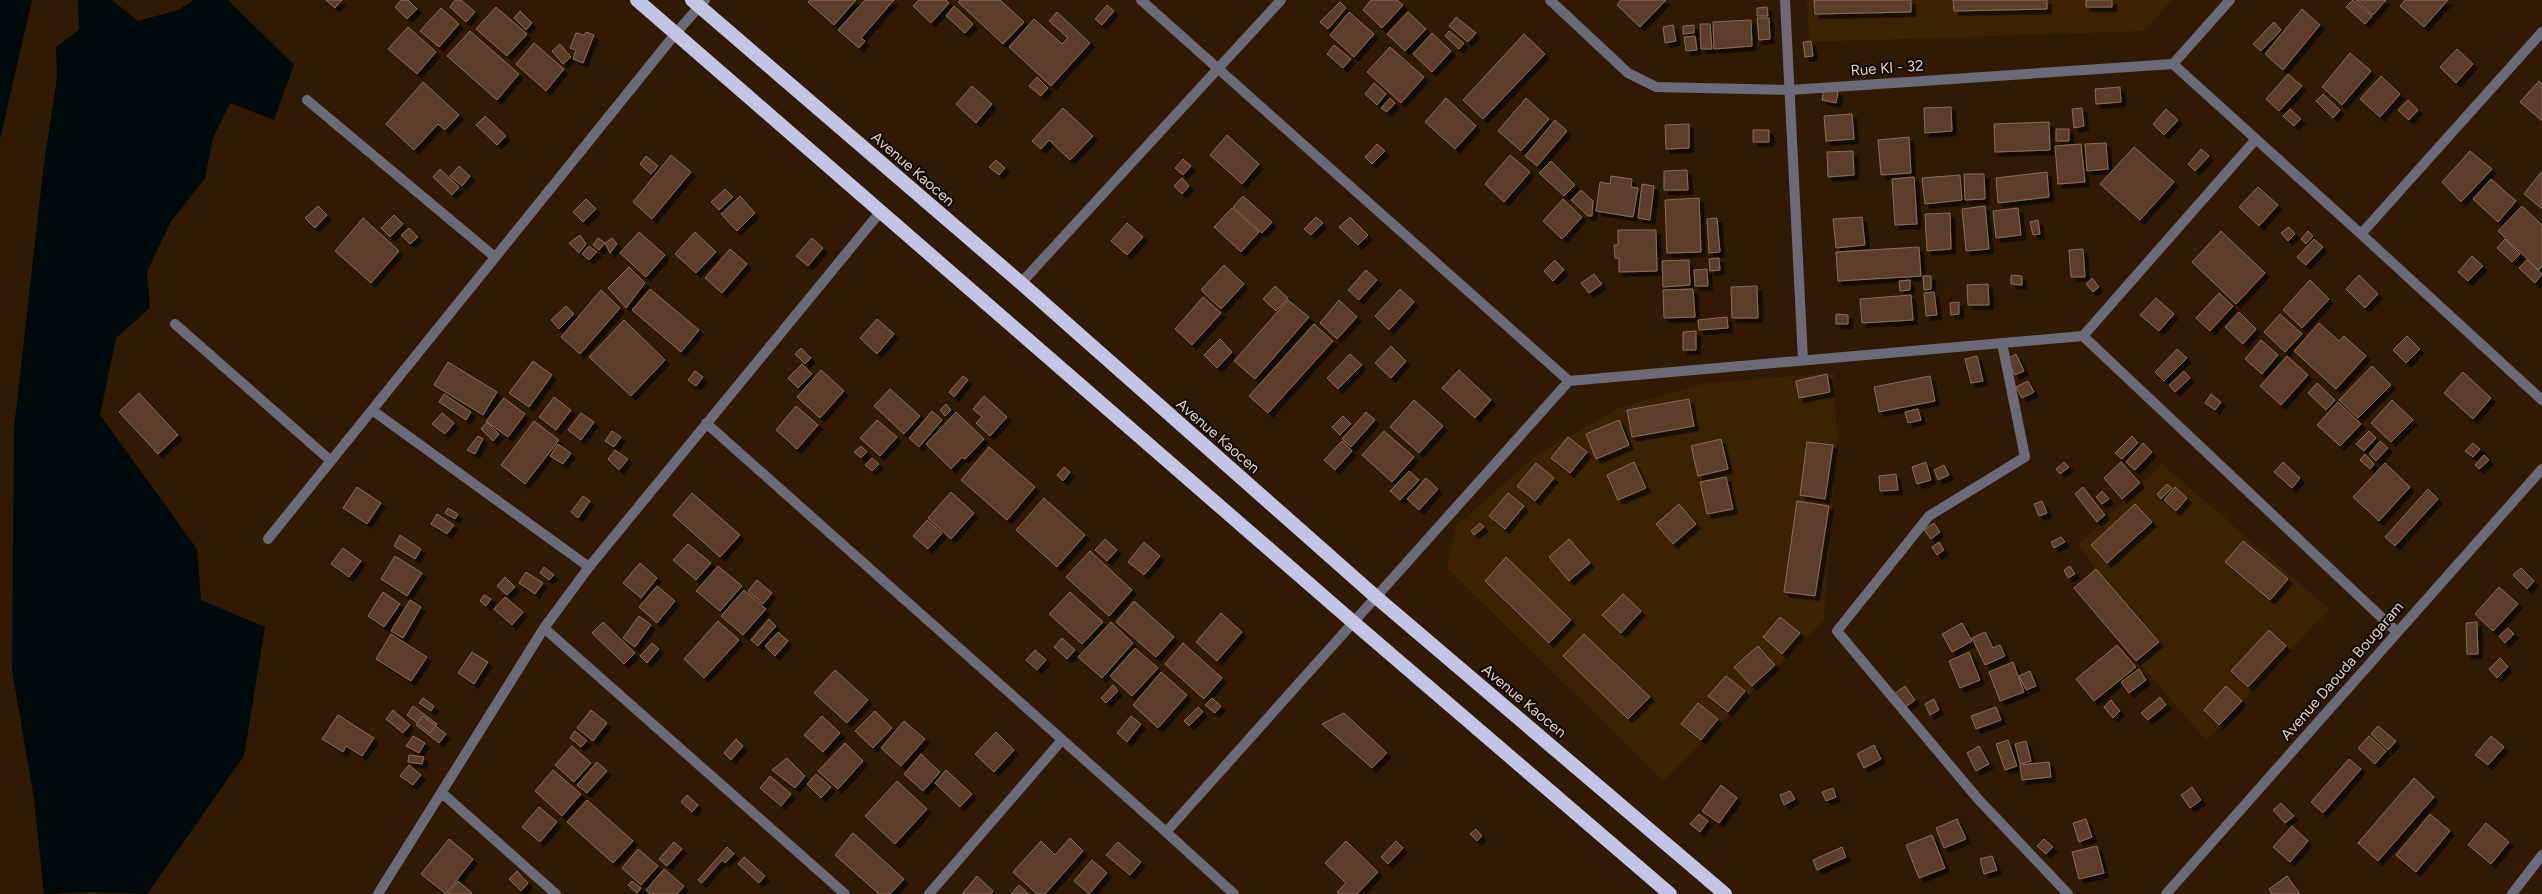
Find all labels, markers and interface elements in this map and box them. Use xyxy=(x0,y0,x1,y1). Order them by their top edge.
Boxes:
street label: Rue KI - 32 xyxy=(1850,56,1924,80)
street label: Avenue Kaocen xyxy=(868,128,958,210)
street label: Avenue Kaocen xyxy=(1173,395,1263,477)
street label: Avenue Daouda Bougaram xyxy=(2277,598,2407,744)
street label: Avenue Kaocen xyxy=(1478,661,1570,741)

